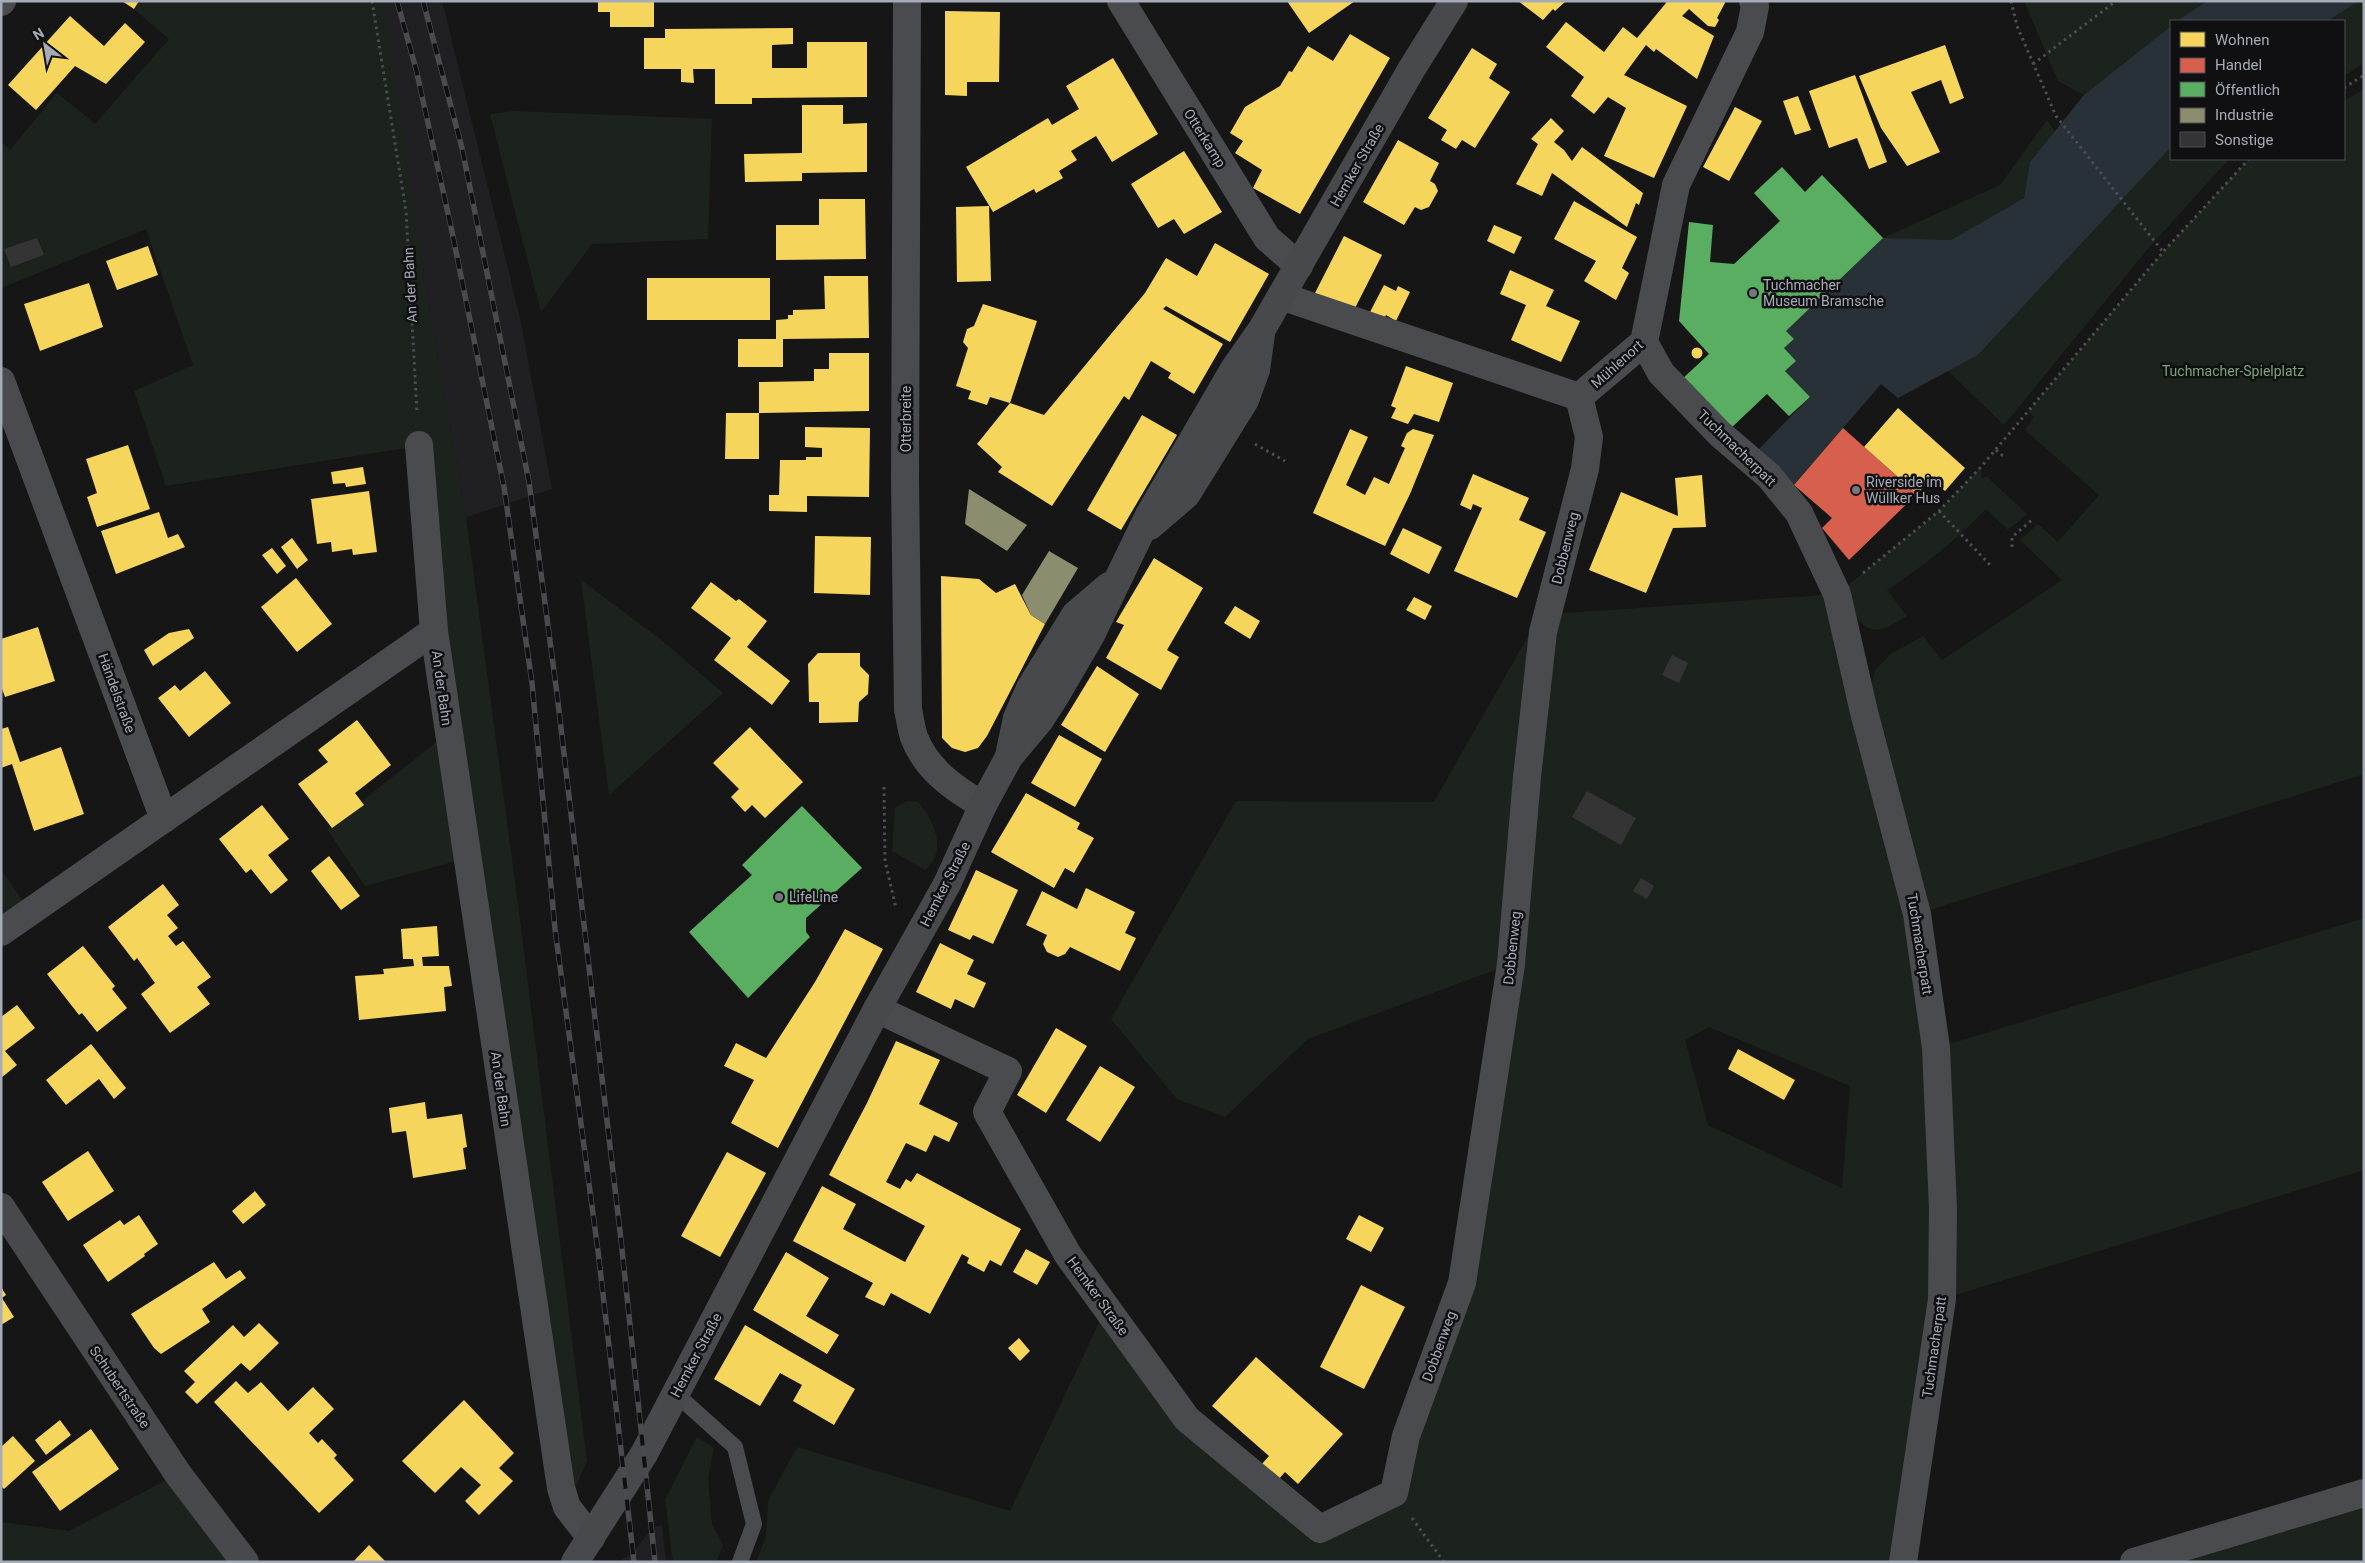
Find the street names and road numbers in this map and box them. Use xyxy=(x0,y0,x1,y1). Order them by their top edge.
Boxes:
street label: Otterkamp xyxy=(1181,106,1229,170)
street label: Hemker Straße xyxy=(1327,121,1387,209)
street label: An der Bahn xyxy=(400,247,420,323)
street label: Mühlenort xyxy=(1588,336,1646,391)
street label: Otterbreite xyxy=(898,386,914,452)
street label: Tuchmacherpatt xyxy=(1695,407,1780,490)
street label: Dobbenweg xyxy=(1548,510,1582,586)
street label: An der Bahn xyxy=(429,649,455,727)
street label: Händelstraße xyxy=(95,651,139,735)
street label: Hemker Straße xyxy=(917,839,973,929)
street label: Tuchmacherpatt xyxy=(1904,892,1936,996)
street label: Dobbenweg xyxy=(1500,910,1524,986)
street label: An der Bahn xyxy=(488,1050,514,1128)
street label: Hemker Straße xyxy=(1064,1254,1132,1338)
street label: Tuchmacherpatt xyxy=(1919,1295,1949,1399)
street label: Dobbenweg xyxy=(1419,1309,1459,1383)
street label: Hemker Straße xyxy=(667,1310,725,1400)
street label: Schubertstraße xyxy=(87,1343,153,1431)

